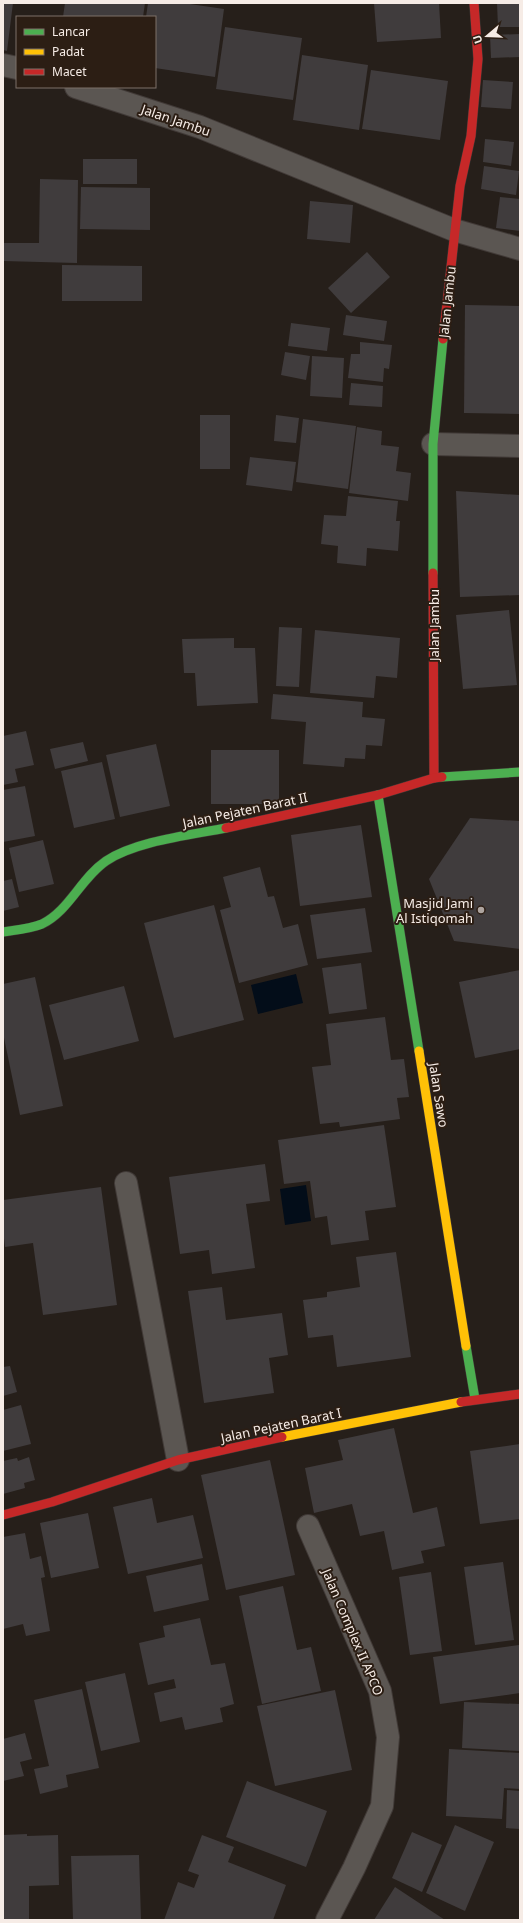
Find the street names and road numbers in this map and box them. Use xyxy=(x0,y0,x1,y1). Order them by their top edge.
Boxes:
street label: Jalan Jambu xyxy=(137,99,213,140)
street label: Jalan Jambu xyxy=(434,265,460,341)
street label: Jalan Jambu xyxy=(425,589,443,663)
street label: Jalan Pejaten Barat II xyxy=(179,788,309,832)
street label: Jalan Sawo xyxy=(425,1059,453,1129)
street label: Jalan Pejaten Barat I xyxy=(217,1403,343,1447)
street label: Jalan Complex II APCO xyxy=(317,1564,388,1698)

